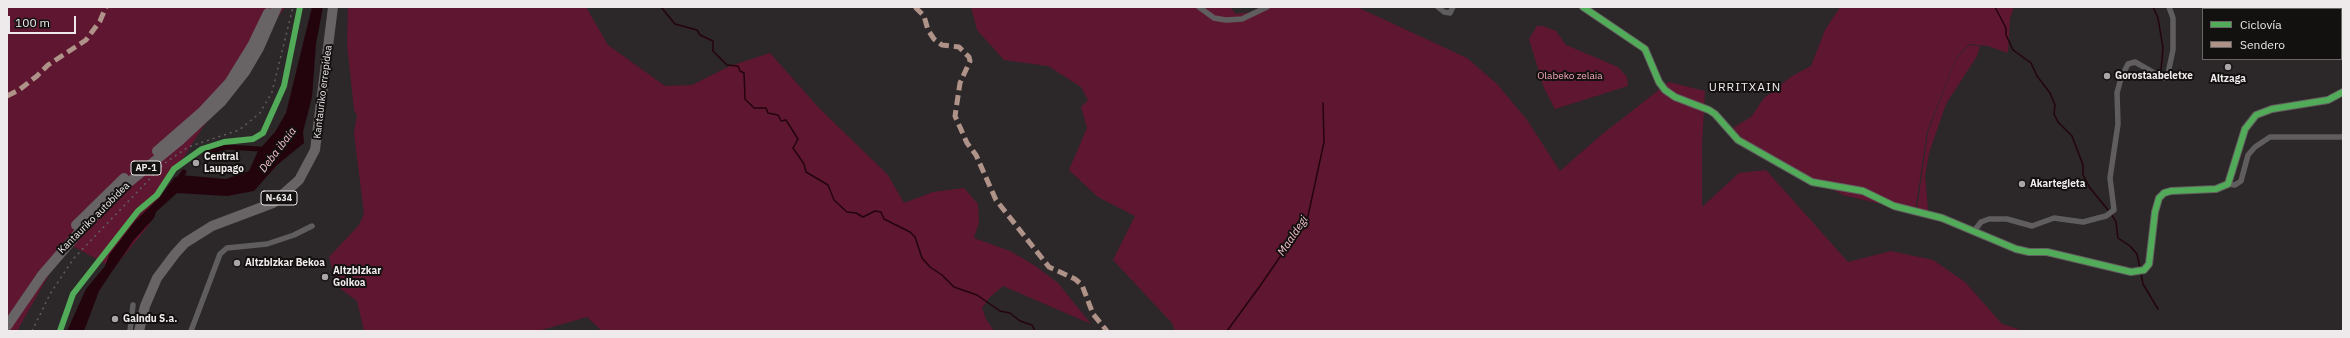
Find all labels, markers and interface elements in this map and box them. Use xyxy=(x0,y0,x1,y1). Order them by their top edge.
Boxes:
scale bar xyxy=(10,8,78,34)
legend xyxy=(2202,8,2342,60)
text: 100 m xyxy=(15,15,50,30)
text: Ciclovía xyxy=(2240,17,2282,32)
text: Sendero xyxy=(2240,37,2285,52)
street label: Kantauriko errepidea xyxy=(311,45,335,139)
marker: Altzaga xyxy=(2223,62,2233,72)
park label: Olabeko zelaia xyxy=(1537,70,1603,82)
place label: Gorostaabeletxe xyxy=(2115,70,2193,82)
marker: Gorostaabeletxe xyxy=(2102,71,2112,81)
place label: Altzaga xyxy=(2210,73,2246,85)
district label: URRITXAIN xyxy=(1709,81,1781,95)
water label: Deba ibaia xyxy=(257,125,299,175)
place label: Central Laupago xyxy=(204,151,244,174)
marker: Central Laupago xyxy=(191,158,201,168)
road number: AP-1 xyxy=(131,161,161,175)
place label: Akartegieta xyxy=(2030,178,2085,190)
marker: Akartegieta xyxy=(2017,179,2027,189)
street label: Kantauriko autobidea xyxy=(56,180,132,256)
road number: N-634 xyxy=(261,191,297,205)
water label: Maaldegi xyxy=(1275,214,1311,258)
place label: Aitzbizkar Bekoa xyxy=(245,257,325,269)
marker: Aitzbizkar Bekoa xyxy=(232,258,242,268)
place label: Aitzbizkar Goikoa xyxy=(333,265,381,288)
marker: Aitzbizkar Goikoa xyxy=(320,272,330,282)
place label: Gaindu S.a. xyxy=(123,313,177,325)
marker: Gaindu S.a. xyxy=(110,314,120,324)

